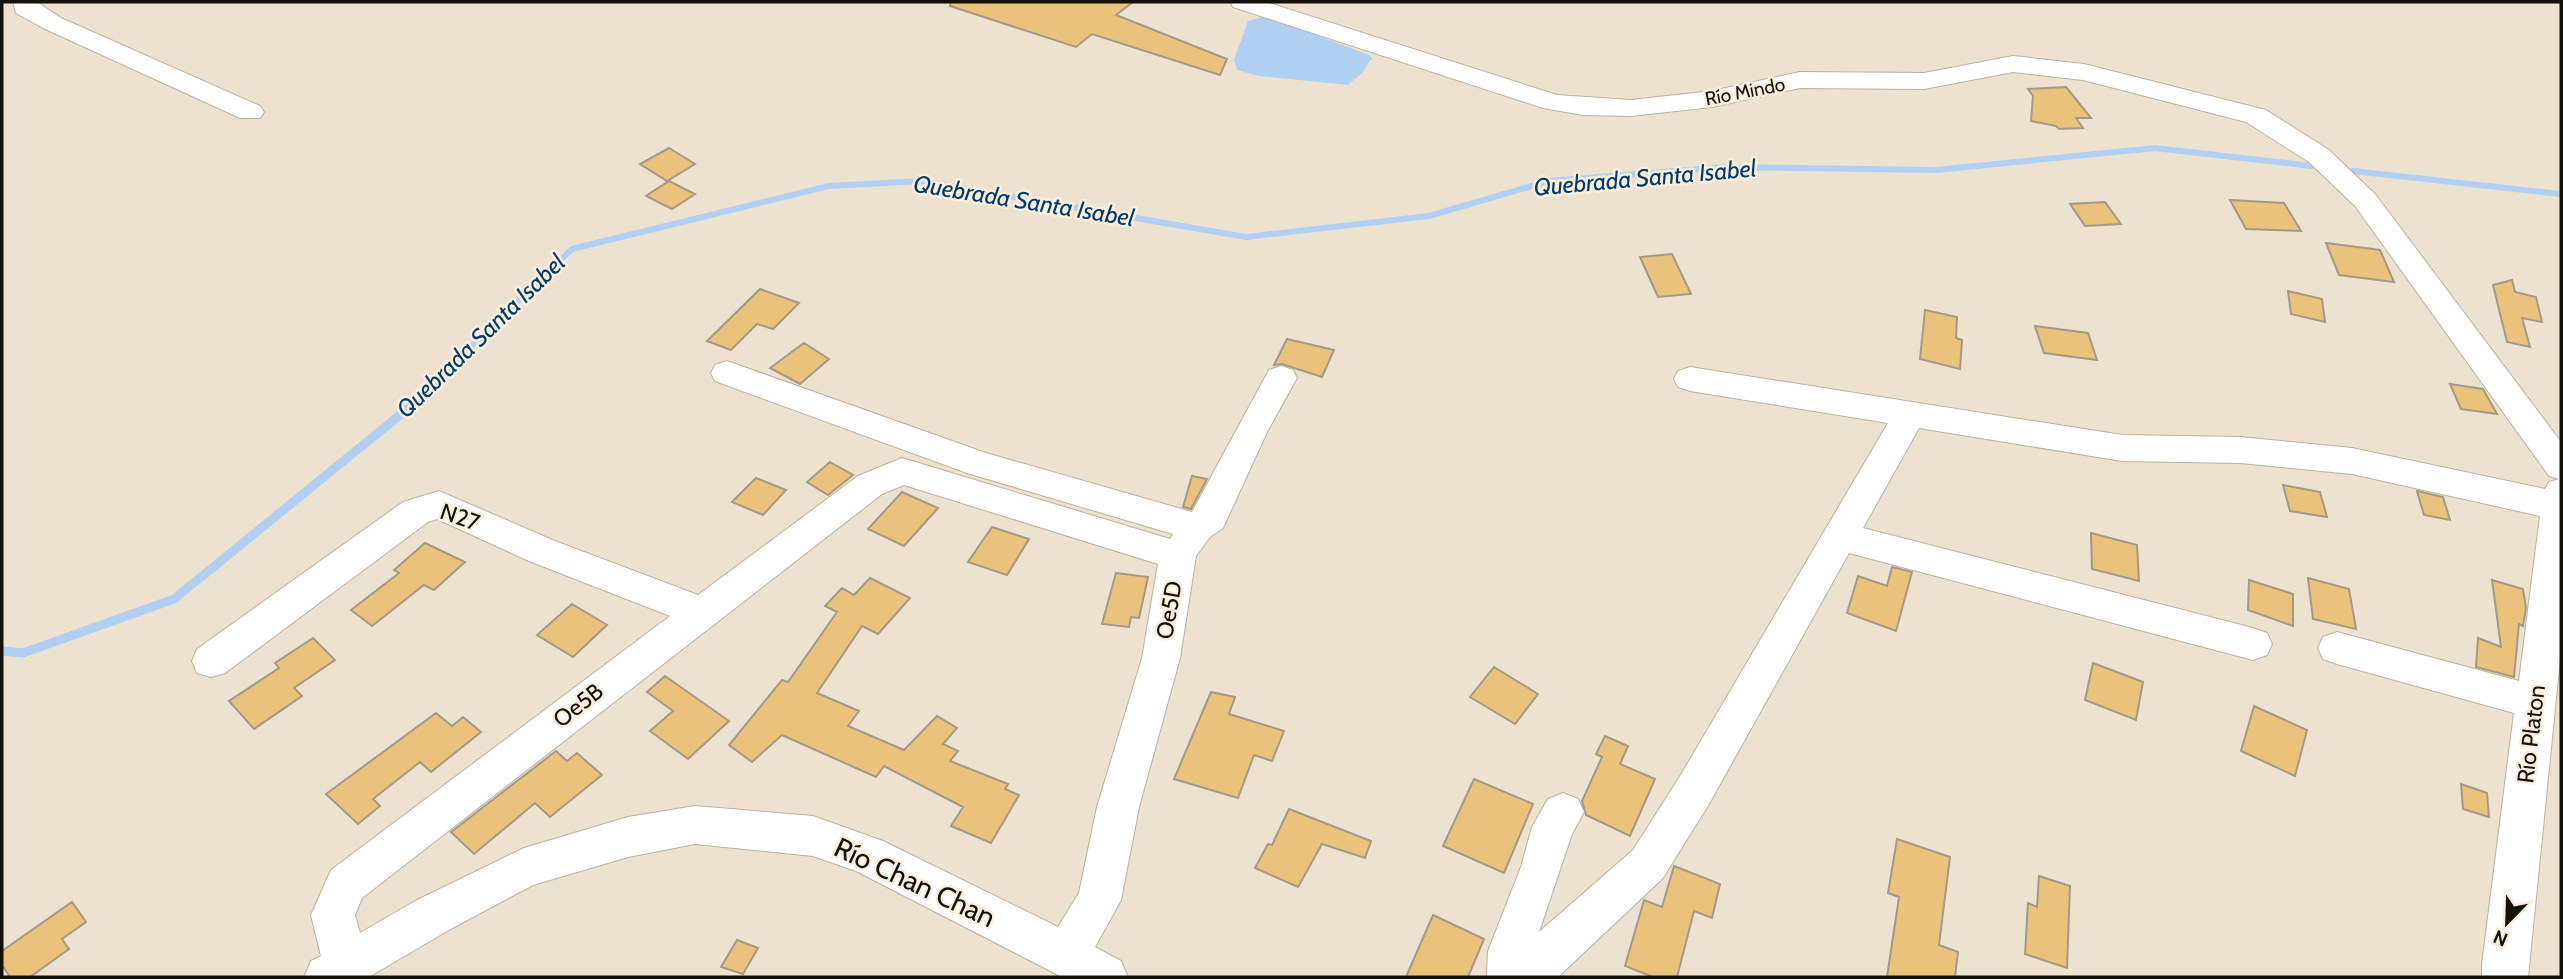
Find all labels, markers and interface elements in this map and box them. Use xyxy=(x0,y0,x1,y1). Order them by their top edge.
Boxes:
street label: Río Mindo xyxy=(1703,72,1787,111)
water label: Quebrada Santa Isabel xyxy=(1533,153,1758,202)
water label: Quebrada Santa Isabel xyxy=(912,169,1137,232)
water label: Quebrada Santa Isabel xyxy=(390,247,571,424)
street label: N27 xyxy=(437,497,484,537)
street label: Oe5D xyxy=(1150,579,1188,641)
street label: Oe5B xyxy=(548,677,609,733)
street label: Río Platon xyxy=(2511,683,2551,785)
street label: Río Chan Chan xyxy=(829,830,1001,934)
north arrow xyxy=(2472,888,2542,958)
text: N xyxy=(2490,925,2511,951)

